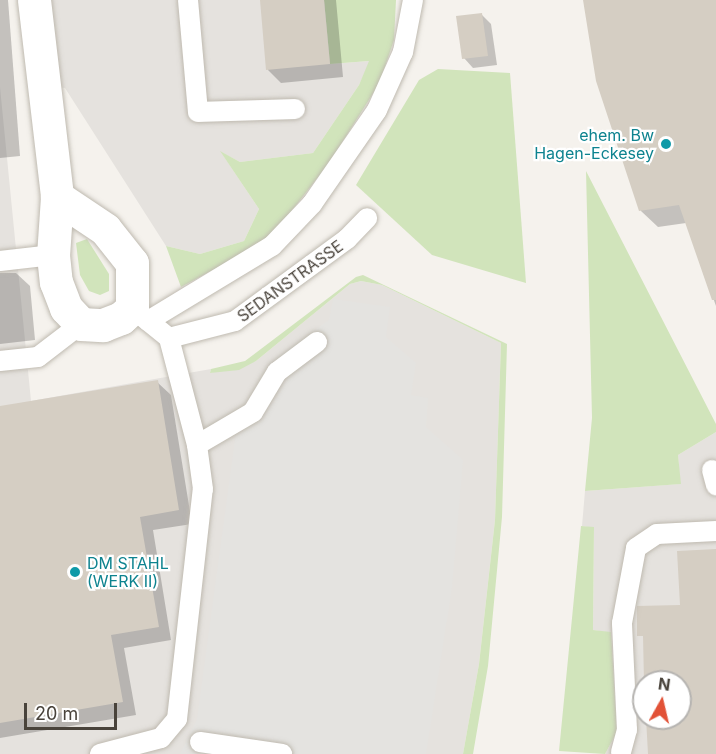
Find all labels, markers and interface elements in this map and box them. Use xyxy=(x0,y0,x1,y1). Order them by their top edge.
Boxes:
place label: ehem. Bw Hagen-Eckesey xyxy=(534,125,654,163)
marker: ehem. Bw Hagen-Eckesey xyxy=(659,137,673,151)
street label: SEDANSTRASSE xyxy=(233,236,347,326)
place label: DM STAHL (WERK II) xyxy=(87,553,169,591)
marker: DM STAHL (WERK II) xyxy=(68,565,82,579)
north arrow xyxy=(632,670,692,730)
text: N xyxy=(657,673,672,695)
scale bar xyxy=(27,691,120,729)
text: 20 m xyxy=(35,703,78,724)

